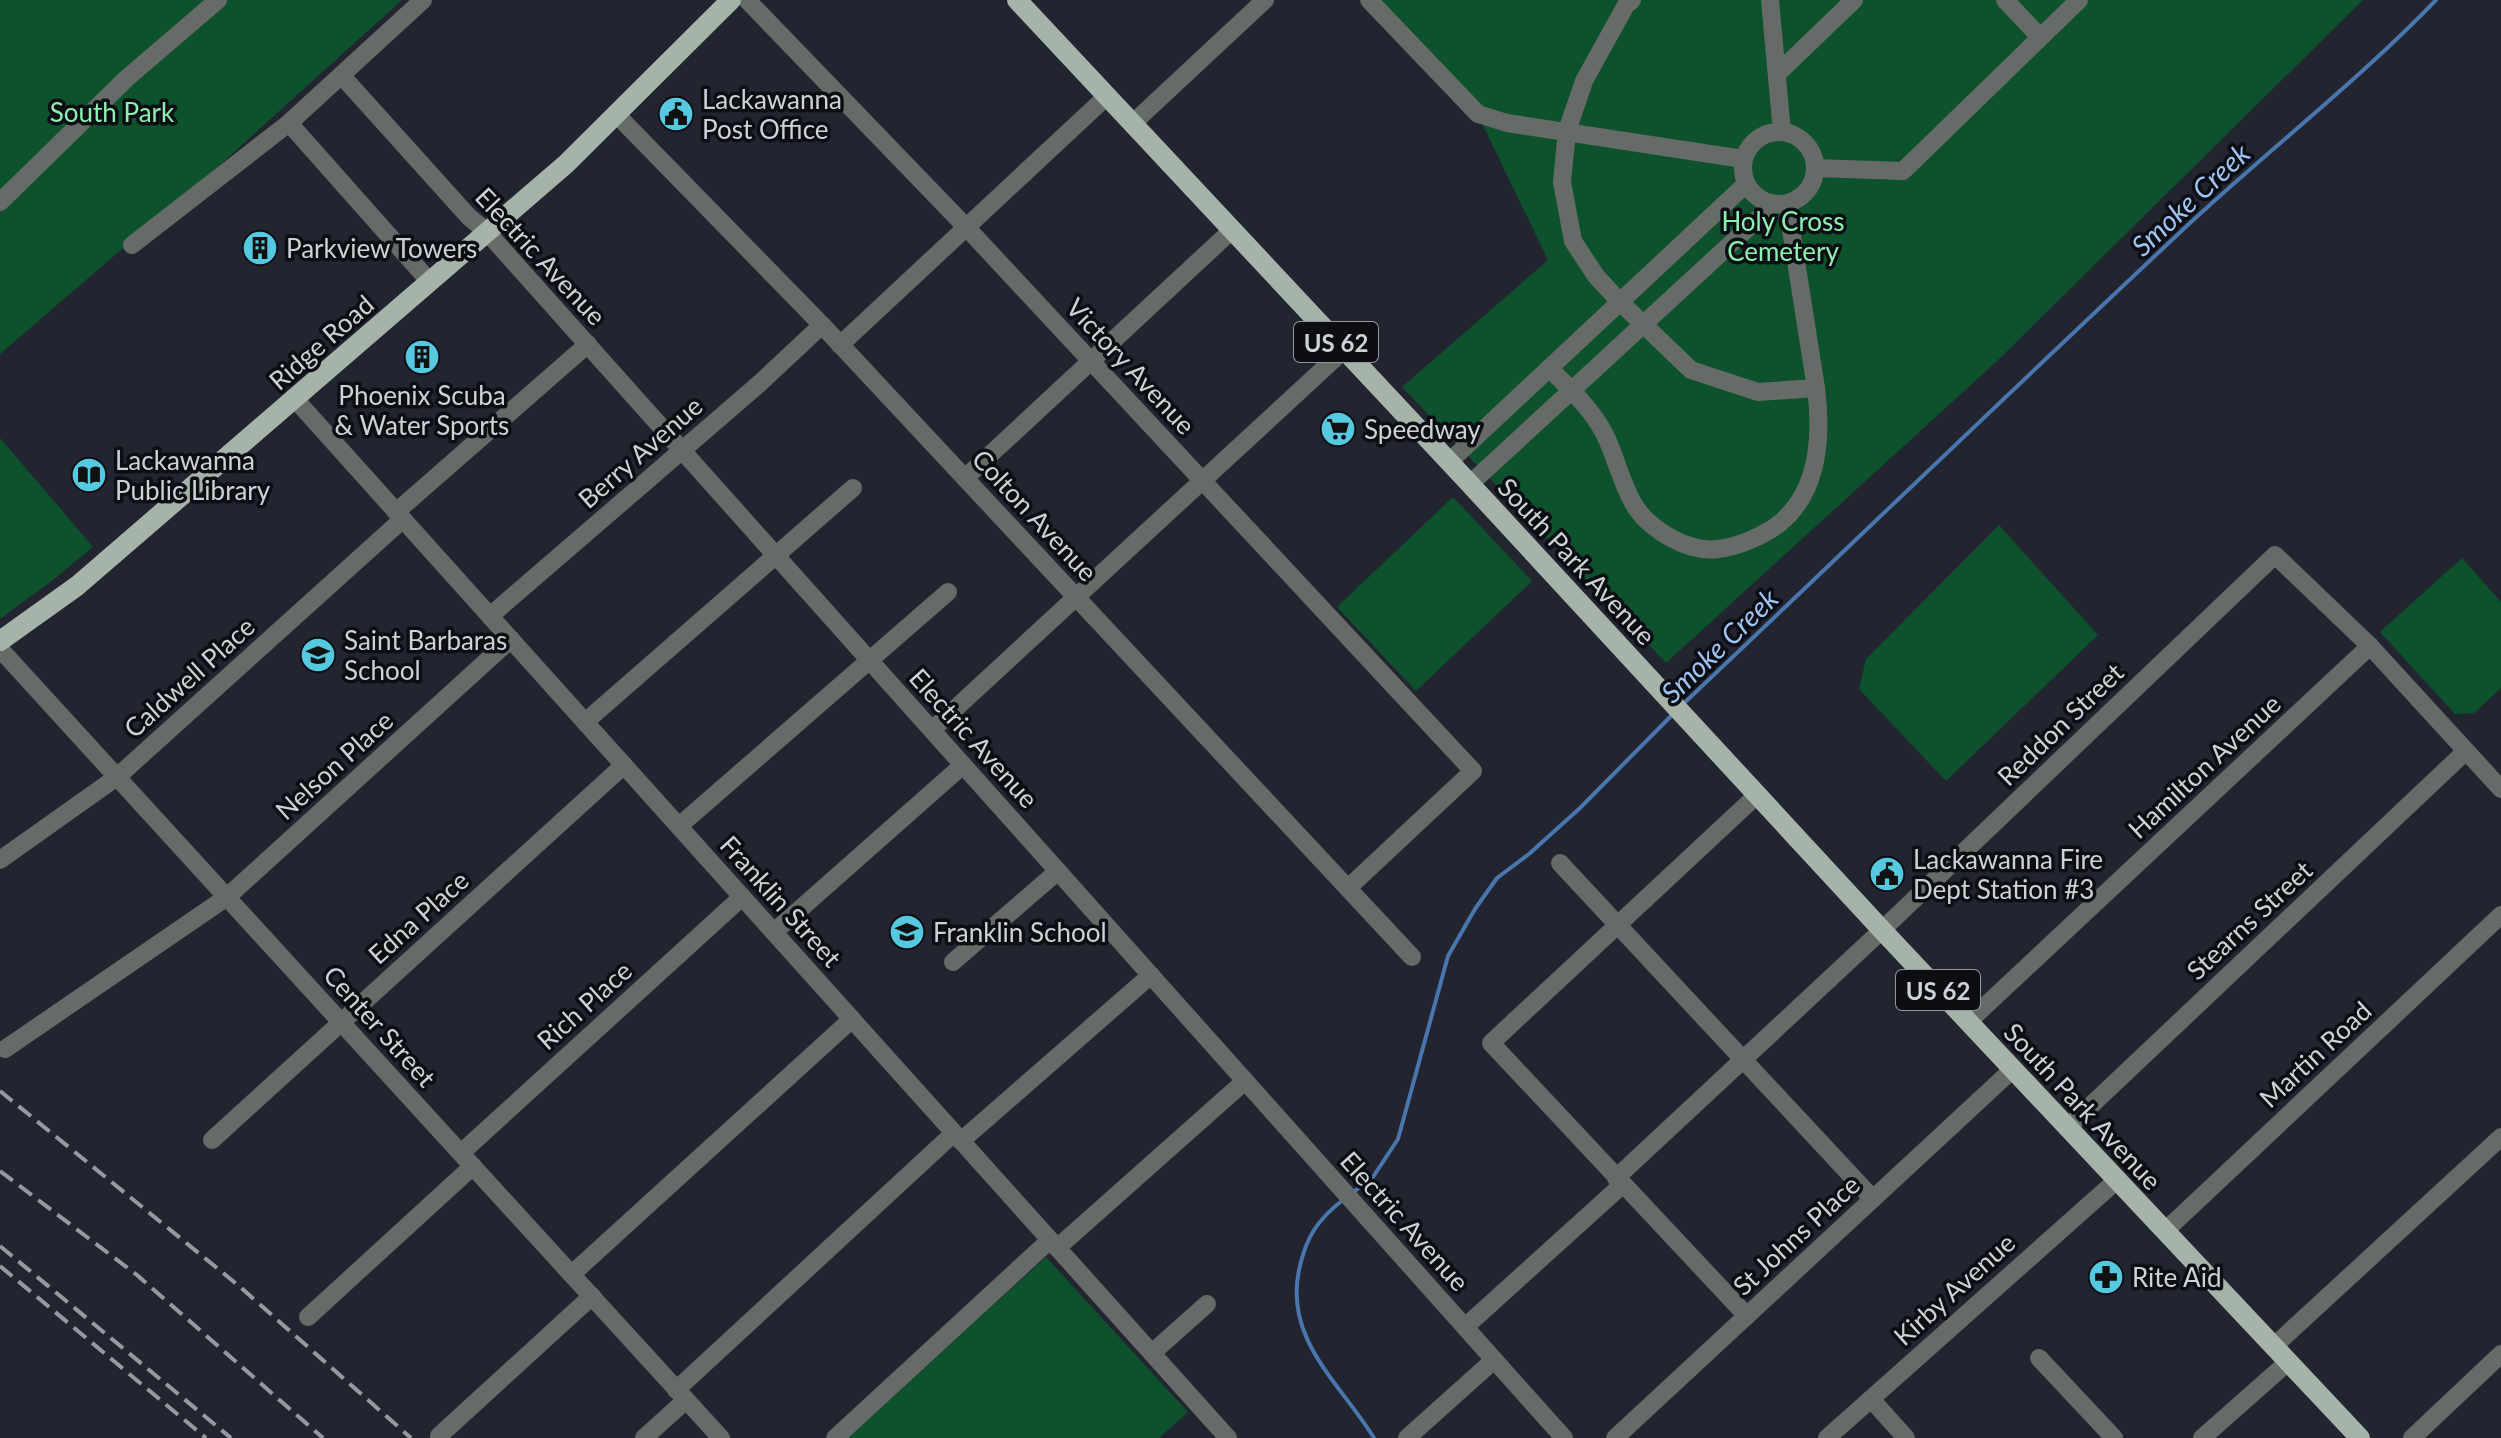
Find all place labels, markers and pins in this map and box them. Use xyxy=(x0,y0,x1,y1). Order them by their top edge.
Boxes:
place label: Lackawanna Post Office xyxy=(702,83,842,145)
public building icon: Lackawanna Post Office xyxy=(657,95,695,133)
building icon: Parkview Towers xyxy=(241,229,279,267)
place label: Parkview Towers xyxy=(286,232,477,264)
building icon: Phoenix Scuba & Water Sports xyxy=(403,338,441,376)
place label: Phoenix Scuba & Water Sports xyxy=(335,379,509,441)
supermarket icon: Speedway xyxy=(1319,410,1357,448)
place label: Speedway xyxy=(1364,413,1481,445)
place label: Lackawanna Public Library xyxy=(115,444,271,506)
library icon: Lackawanna Public Library xyxy=(70,456,108,494)
place label: Saint Barbaras School xyxy=(344,624,507,686)
school or university icon: Saint Barbaras School xyxy=(299,636,337,674)
place label: Lackawanna Fire Dept Station #3 xyxy=(1913,843,2103,905)
public building icon: Lackawanna Fire Dept Station #3 xyxy=(1868,855,1906,893)
school or university icon: Franklin School xyxy=(888,913,926,951)
place label: Franklin School xyxy=(933,916,1107,948)
pharmacy icon: Rite Aid xyxy=(2087,1258,2125,1296)
place label: Rite Aid xyxy=(2132,1261,2221,1293)

